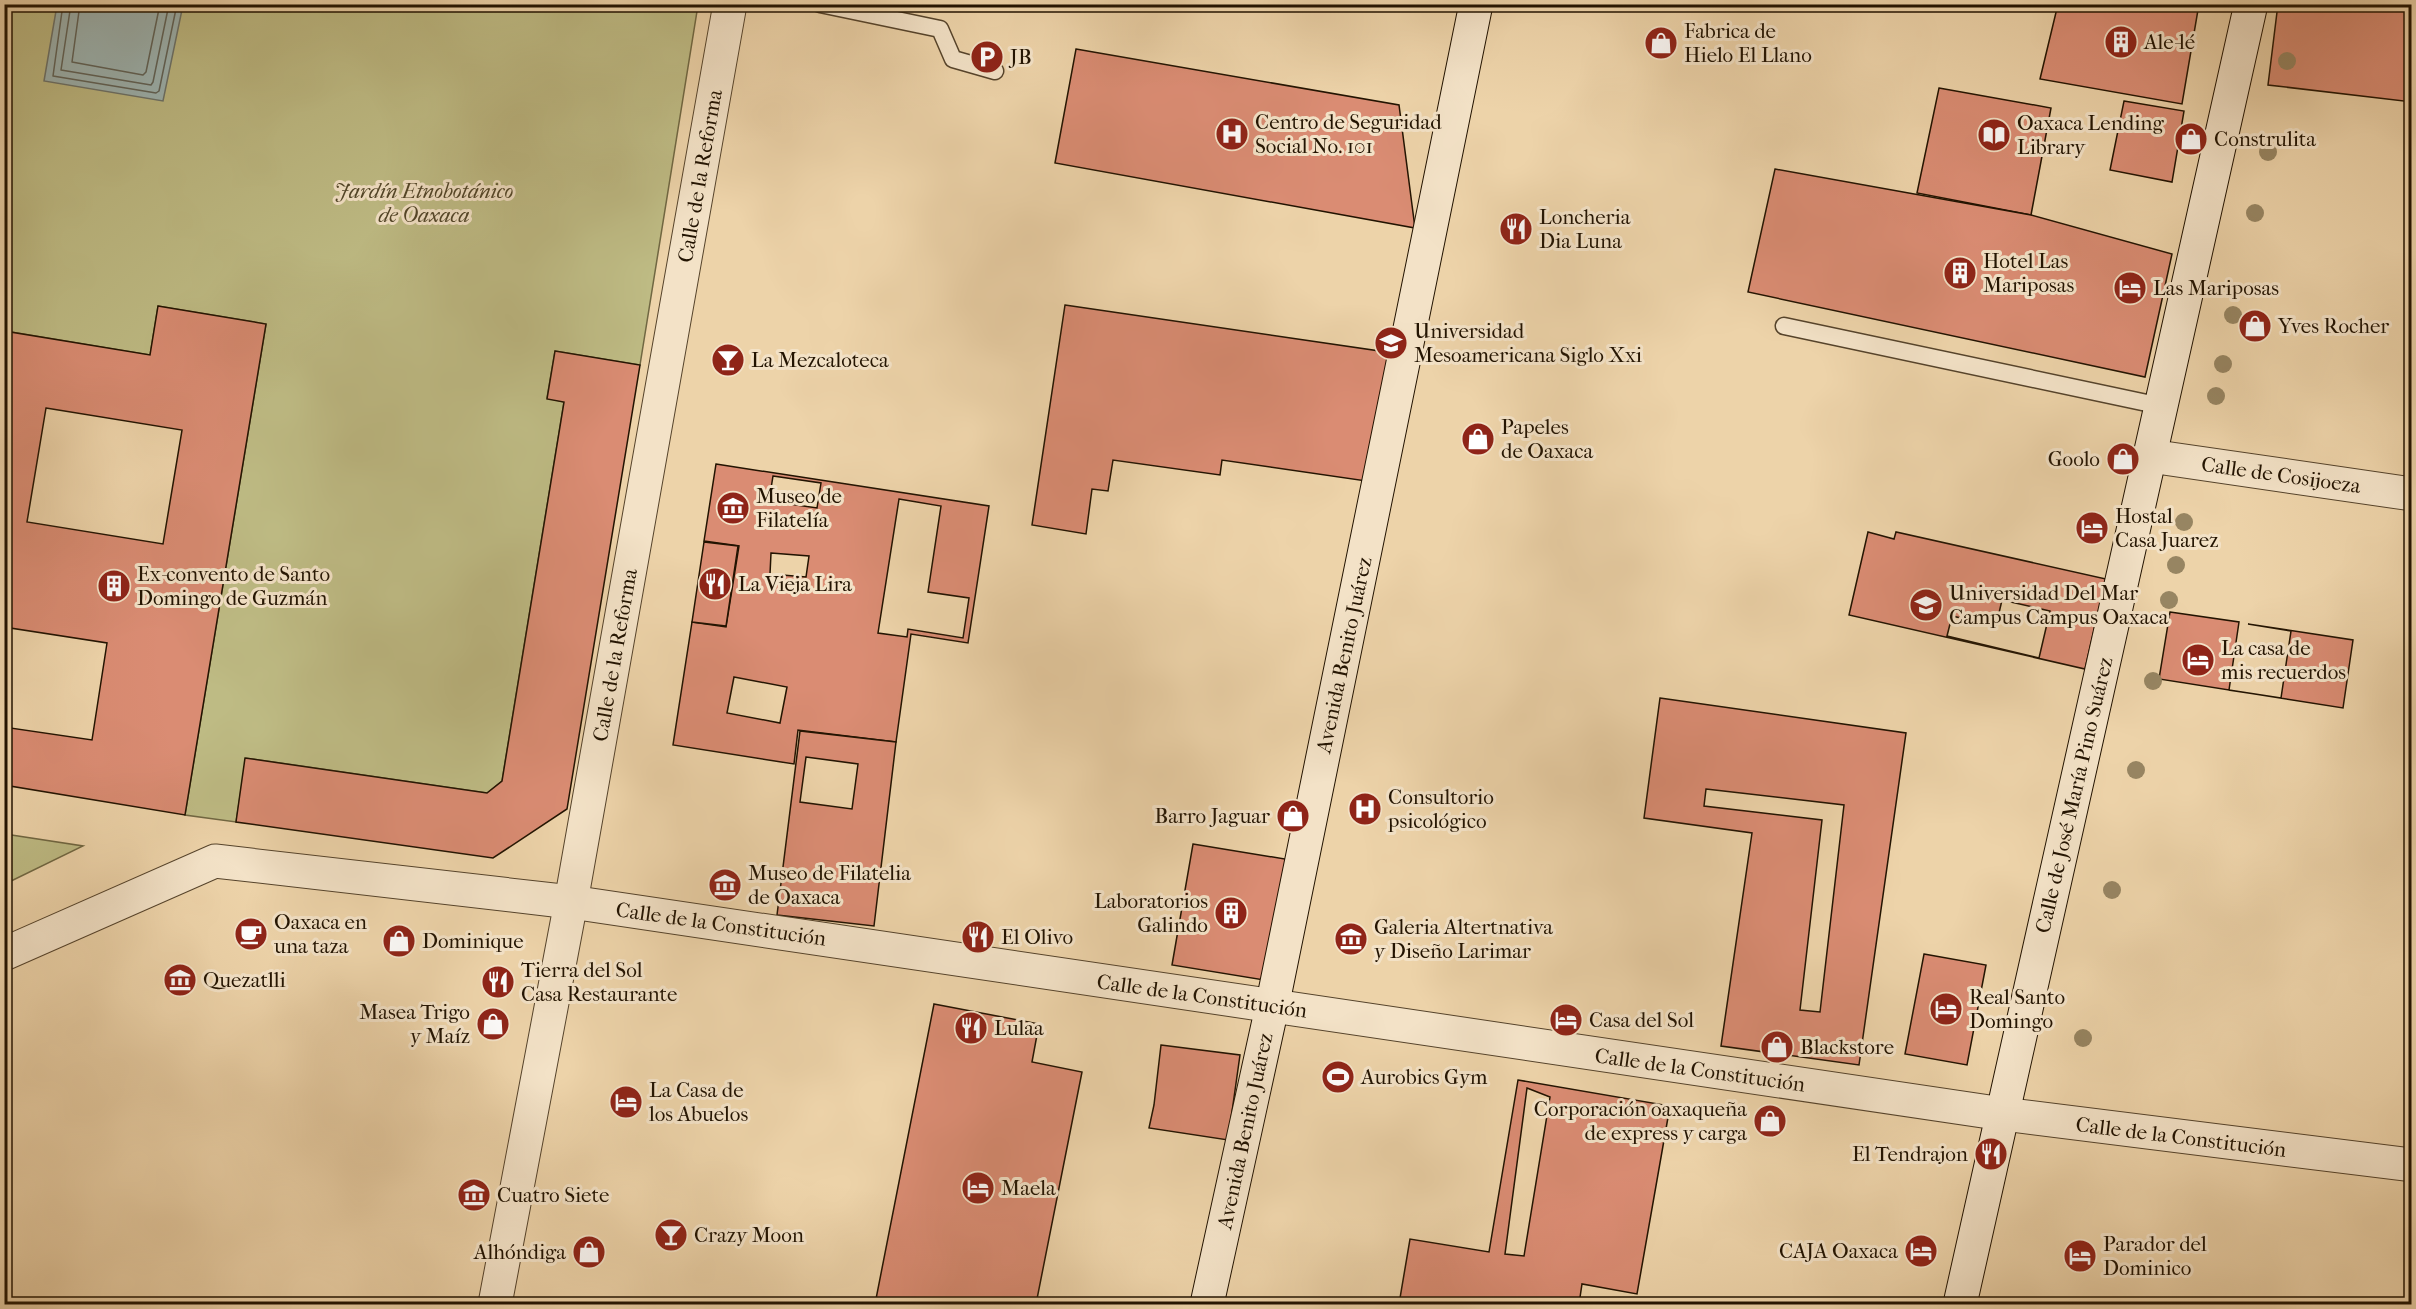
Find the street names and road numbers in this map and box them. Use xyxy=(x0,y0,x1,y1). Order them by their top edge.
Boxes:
street label: Calle de la Reforma xyxy=(673,87,727,264)
street label: Calle de Cosijoeza xyxy=(2200,452,2362,498)
street label: Avenida Benito Juárez xyxy=(1311,555,1377,756)
street label: Calle de la Reforma xyxy=(588,566,642,743)
street label: Calle de José María Pino Suárez xyxy=(2031,655,2117,935)
street label: Calle de la Constitución xyxy=(614,897,828,951)
street label: Calle de la Constitución xyxy=(1095,969,1309,1023)
street label: Avenida Benito Juárez xyxy=(1212,1031,1278,1232)
street label: Calle de la Constitución xyxy=(1593,1043,1807,1097)
street label: Calle de la Constitución xyxy=(2074,1112,2288,1162)

